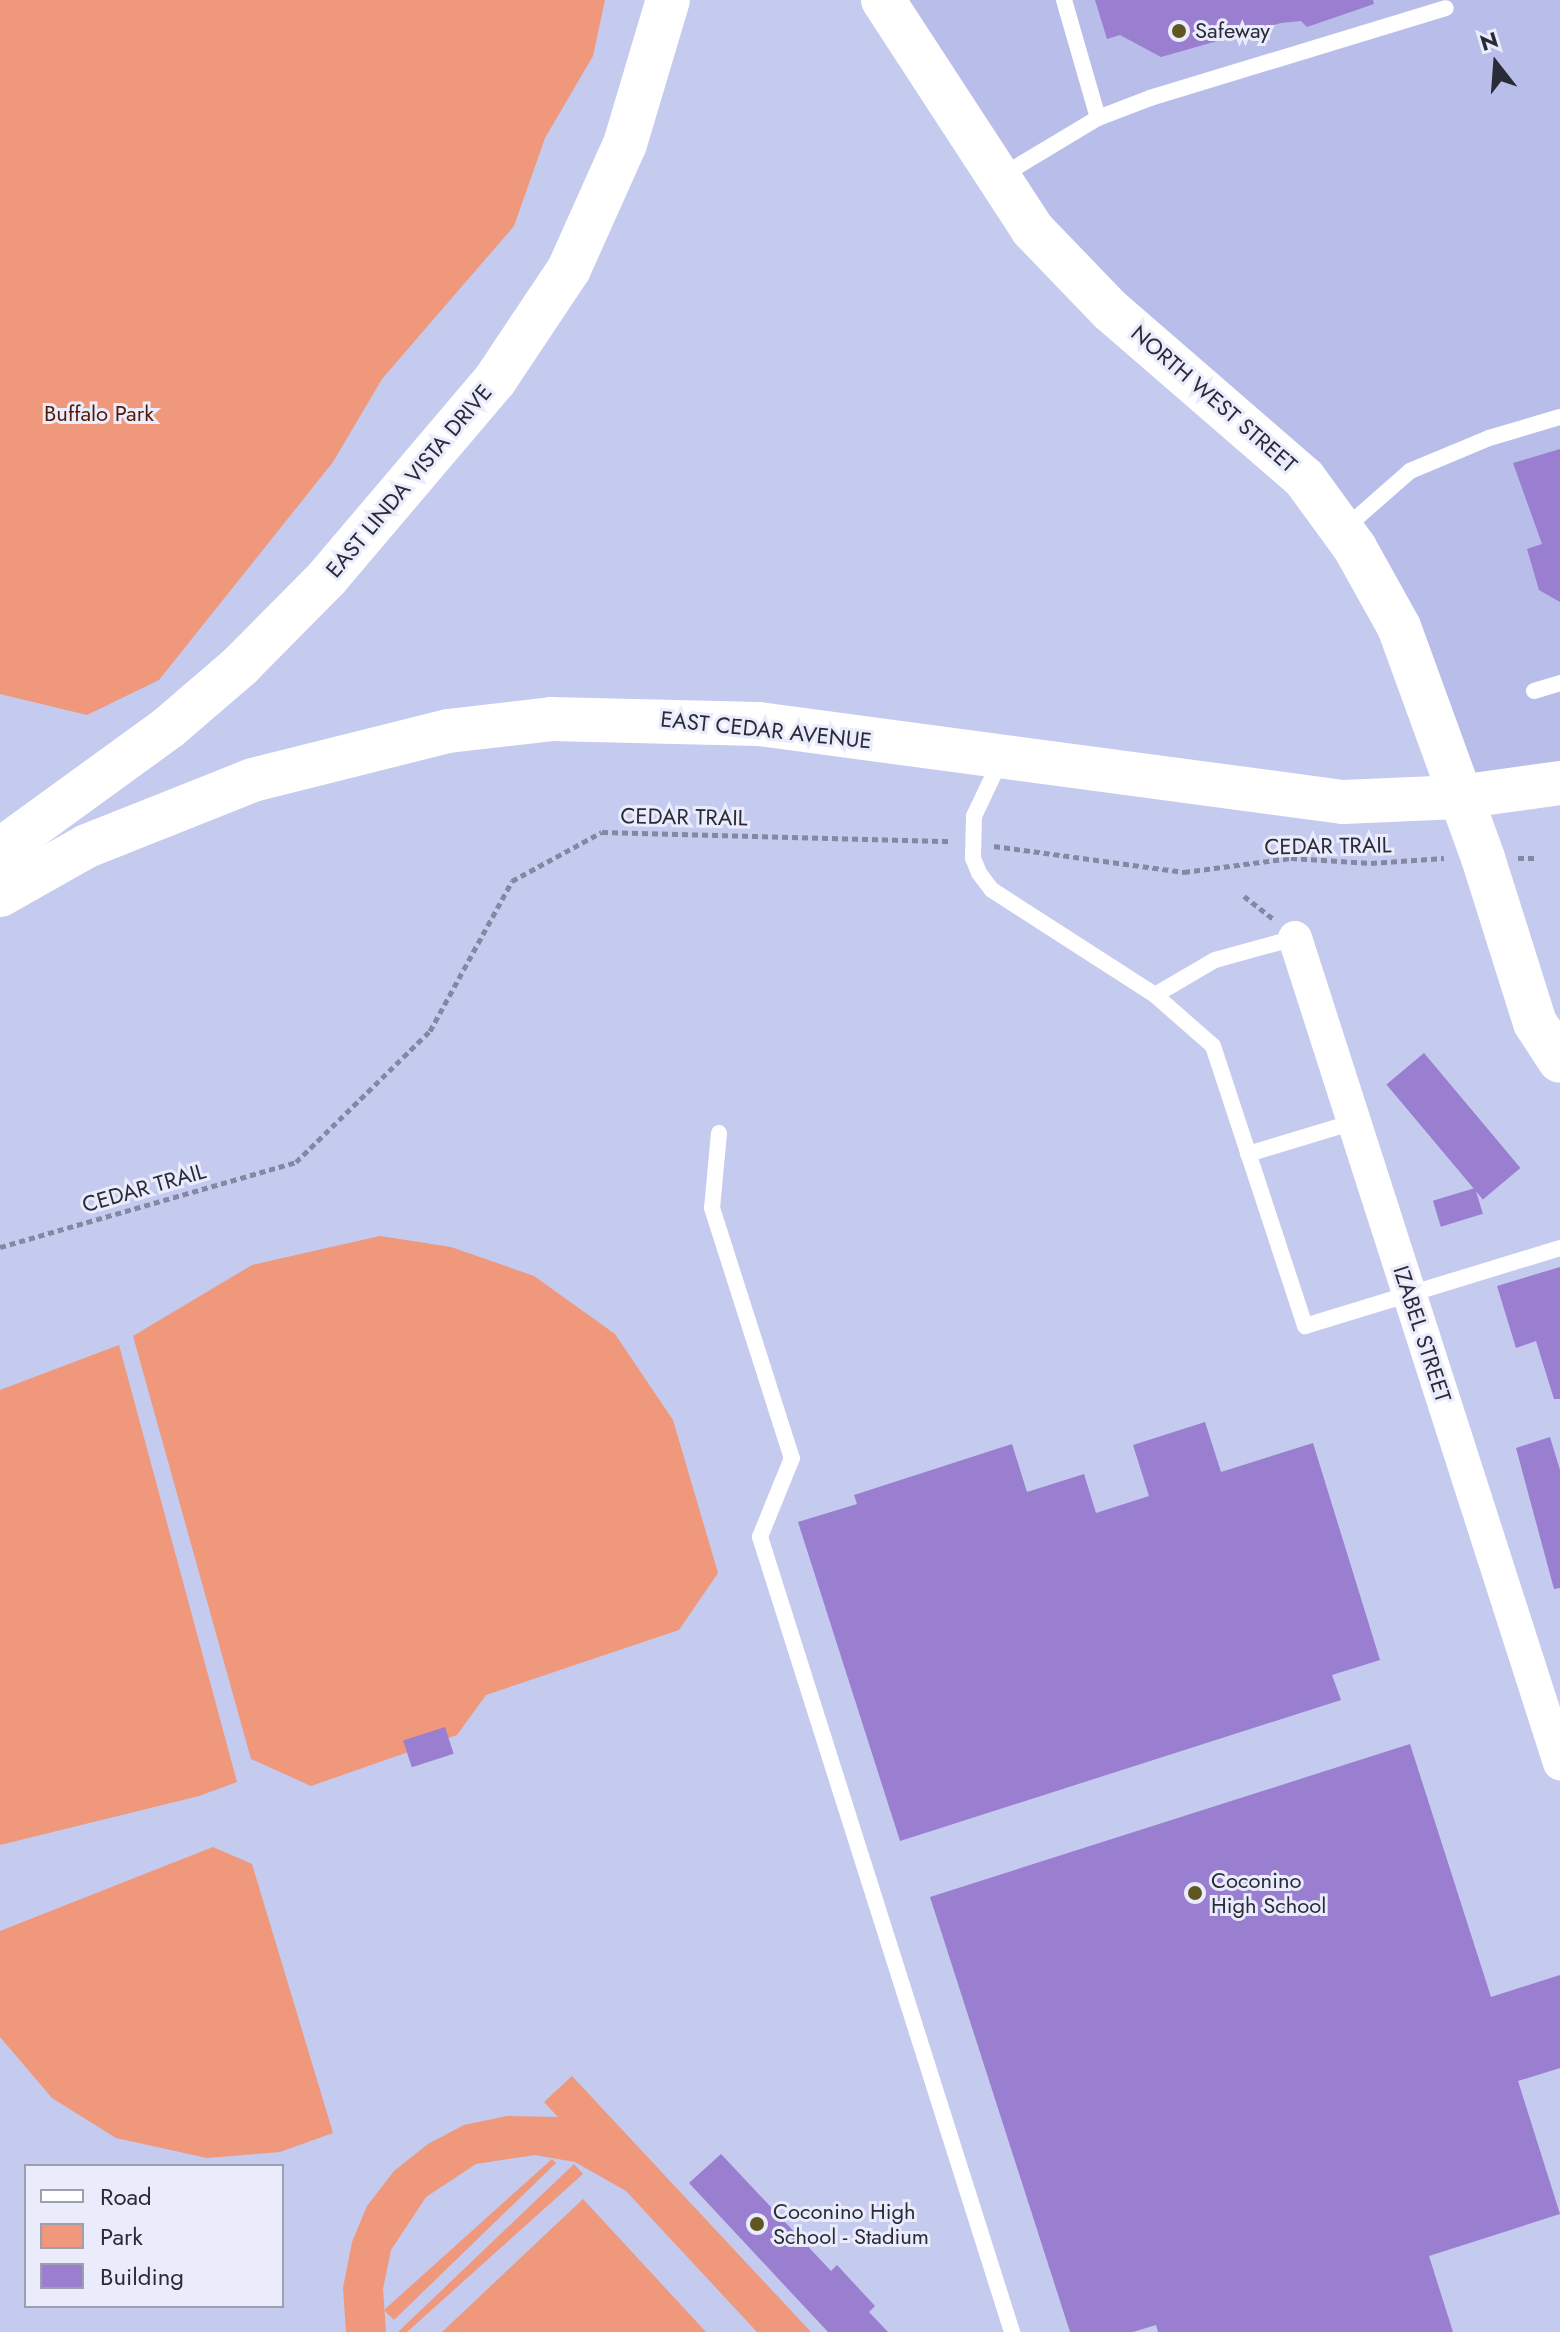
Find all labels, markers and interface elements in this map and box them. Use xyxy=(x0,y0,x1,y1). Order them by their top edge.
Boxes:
place label: Safeway xyxy=(1195,18,1270,44)
marker: Safeway xyxy=(1170,22,1188,40)
text: N xyxy=(1476,23,1502,59)
north arrow xyxy=(1456,24,1536,104)
street label: NORTH WEST STREET xyxy=(1126,320,1302,478)
street label: EAST LINDA VISTA DRIVE xyxy=(321,379,497,583)
park label: Buffalo Park xyxy=(44,401,154,427)
street label: EAST CEDAR AVENUE xyxy=(659,706,873,754)
street label: CEDAR TRAIL xyxy=(620,803,748,831)
street label: CEDAR TRAIL xyxy=(1264,832,1392,860)
street label: CEDAR TRAIL xyxy=(79,1158,209,1218)
street label: IZABEL STREET xyxy=(1388,1262,1456,1406)
place label: Coconino High School xyxy=(1211,1867,1326,1918)
marker: Coconino High School xyxy=(1186,1884,1204,1902)
legend xyxy=(24,2164,284,2308)
text: Road xyxy=(100,2179,152,2214)
place label: Coconino High School - Stadium xyxy=(773,2198,929,2250)
marker: Coconino High School - Stadium xyxy=(748,2215,766,2233)
text: Park xyxy=(100,2219,143,2254)
text: Building xyxy=(100,2259,184,2294)

